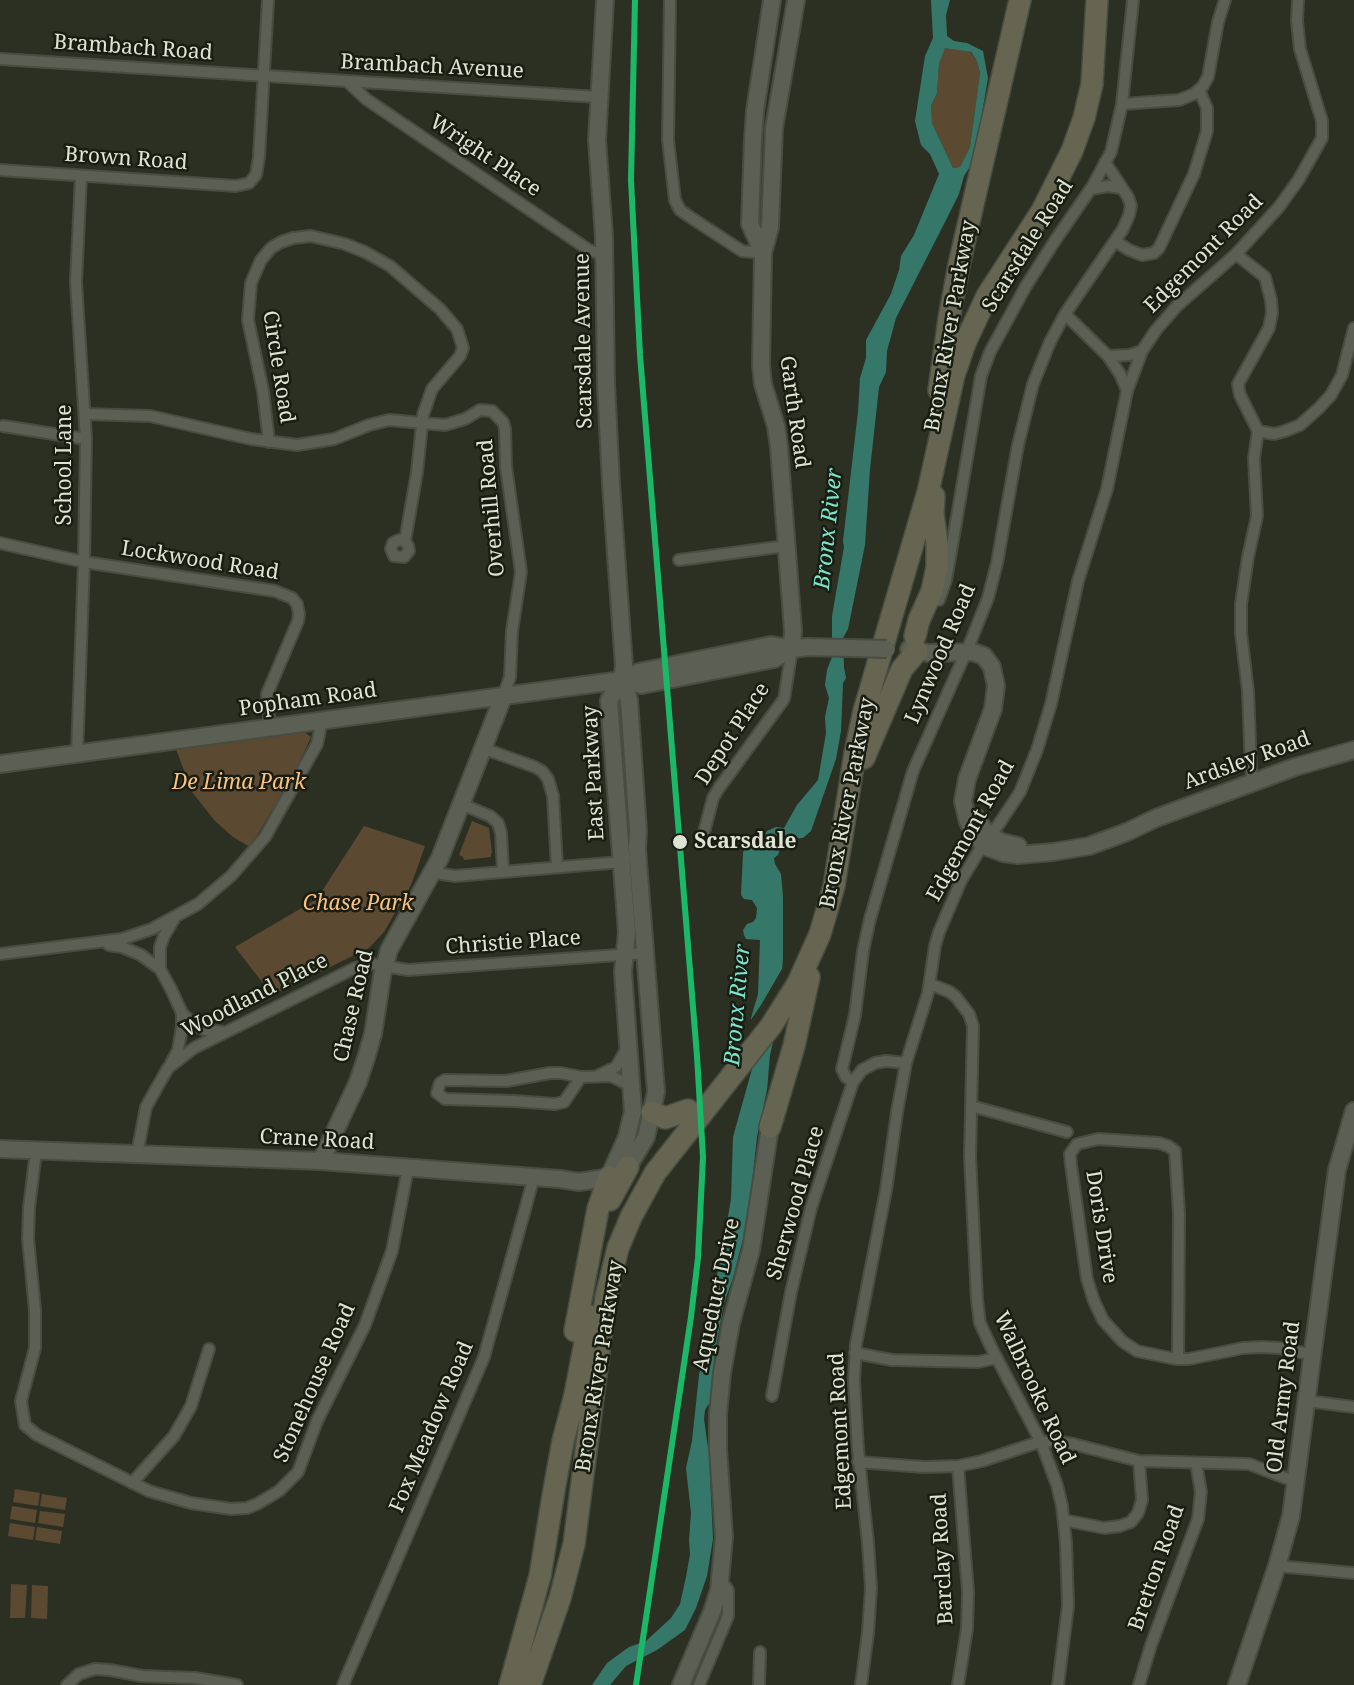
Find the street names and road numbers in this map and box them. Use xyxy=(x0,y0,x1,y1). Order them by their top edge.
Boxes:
street label: Brambach Road xyxy=(53,30,213,66)
street label: Brambach Avenue xyxy=(340,50,524,84)
street label: Wright Place xyxy=(425,110,545,202)
street label: Brown Road xyxy=(64,142,188,176)
street label: Scarsdale Road xyxy=(977,175,1079,317)
street label: Edgemont Road xyxy=(1139,189,1269,319)
street label: Bronx River Parkway xyxy=(920,218,982,434)
street label: Scarsdale Avenue xyxy=(570,253,598,429)
street label: Circle Road xyxy=(257,309,299,425)
street label: Garth Road xyxy=(774,354,814,470)
street label: School Lane xyxy=(52,405,78,525)
street label: Overhill Road xyxy=(473,438,511,578)
street label: Lockwood Road xyxy=(119,536,281,586)
street label: Lynwood Road xyxy=(900,580,982,728)
street label: Popham Road xyxy=(238,678,378,722)
street label: Depot Place xyxy=(691,678,775,790)
street label: Bronx River Parkway xyxy=(815,695,881,911)
street label: East Parkway xyxy=(578,705,610,841)
street label: Ardsley Road xyxy=(1180,726,1314,796)
street label: Edgemont Road xyxy=(922,756,1020,906)
street label: Christie Place xyxy=(444,926,582,960)
street label: Chase Road xyxy=(329,947,379,1065)
street label: Woodland Place xyxy=(178,948,332,1044)
street label: Sherwood Place xyxy=(762,1123,830,1283)
street label: Crane Road xyxy=(259,1124,375,1156)
street label: Doris Drive xyxy=(1080,1169,1122,1285)
street label: Aqueduct Drive xyxy=(688,1216,746,1374)
street label: Bronx River Parkway xyxy=(571,1258,629,1474)
street label: Stonehouse Road xyxy=(269,1300,361,1466)
street label: Walbrooke Road xyxy=(988,1308,1080,1468)
street label: Old Army Road xyxy=(1262,1320,1306,1474)
street label: Fox Meadow Road xyxy=(385,1338,479,1516)
street label: Edgemont Road xyxy=(824,1352,858,1510)
street label: Barclay Road xyxy=(927,1493,959,1625)
street label: Bretton Road xyxy=(1124,1502,1190,1634)

